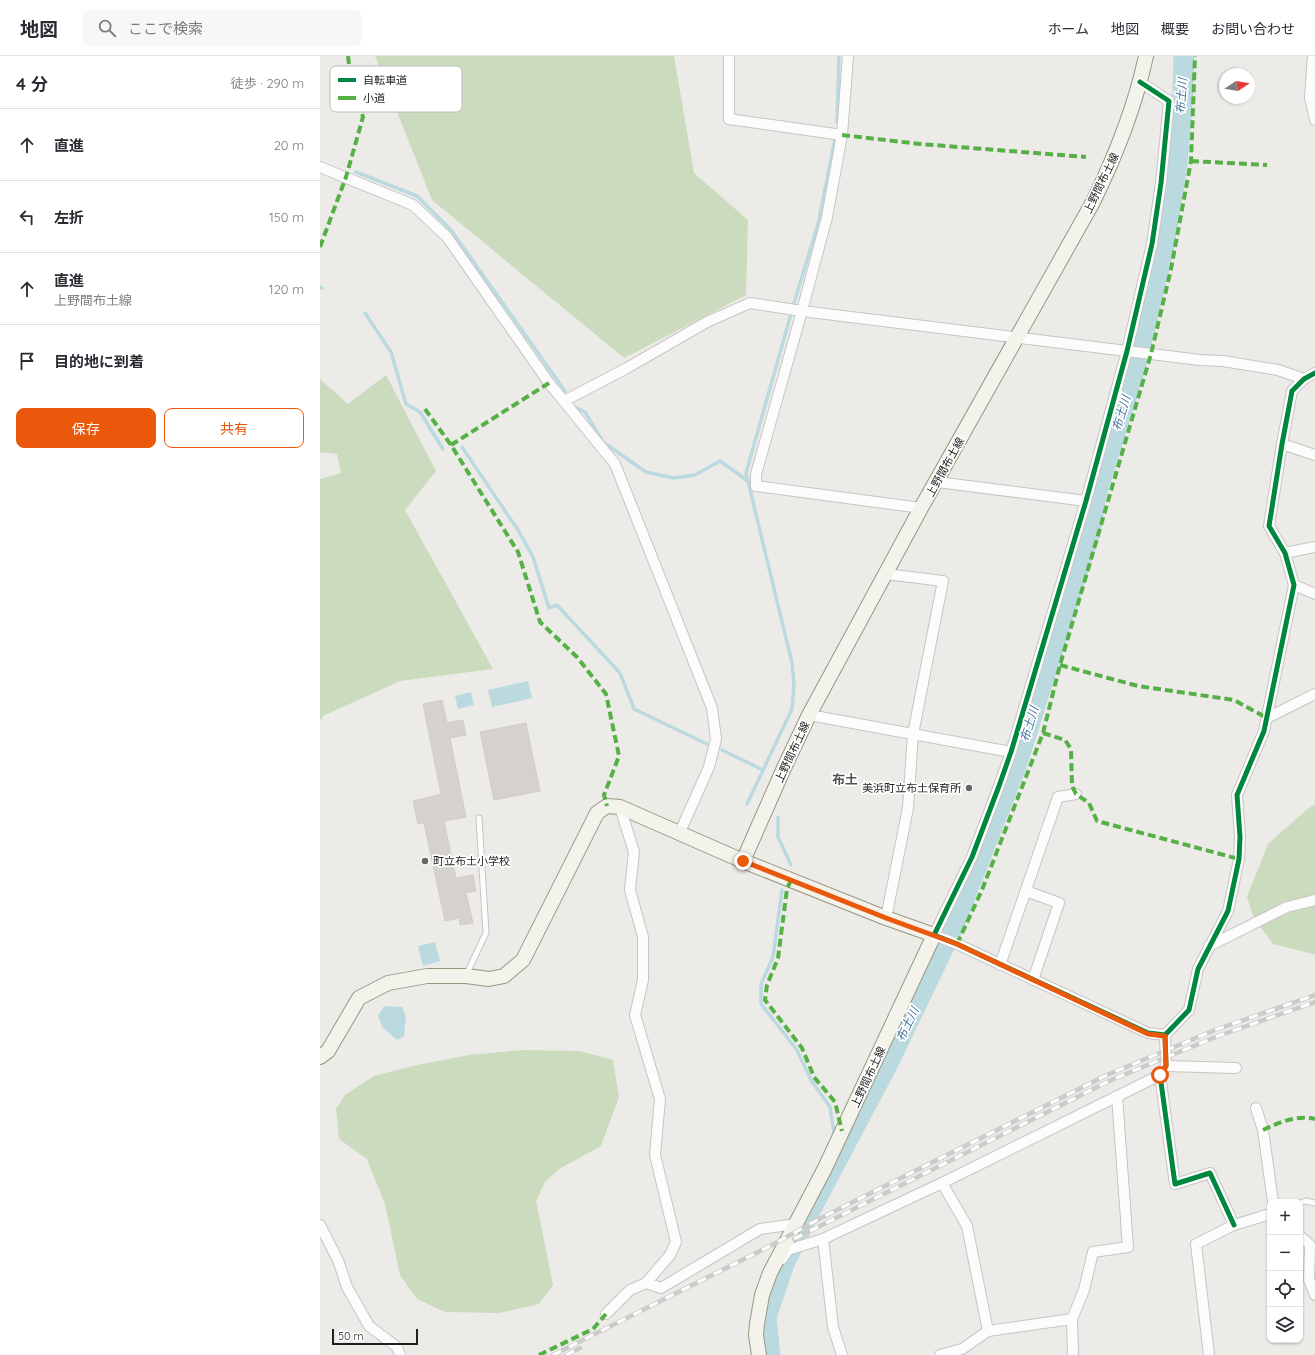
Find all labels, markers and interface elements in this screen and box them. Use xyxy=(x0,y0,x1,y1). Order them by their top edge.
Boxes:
search box xyxy=(82,10,362,46)
text: 地図 xyxy=(20,17,58,41)
icon: search xyxy=(96,17,118,39)
text: ここで検索 xyxy=(128,19,203,38)
text: ホーム xyxy=(1047,20,1089,38)
text: 地図 xyxy=(1111,20,1139,38)
text: 概要 xyxy=(1161,20,1189,38)
text: お問い合わせ xyxy=(1211,20,1295,38)
legend xyxy=(330,66,462,112)
north arrow xyxy=(1219,68,1255,104)
text: 4 分 xyxy=(16,73,48,94)
text: 自転車道 xyxy=(363,73,407,87)
text: 徒歩 · 290 m xyxy=(231,75,304,91)
water label: 布土川 xyxy=(1172,76,1190,114)
text: 小道 xyxy=(363,91,385,105)
icon: ahead xyxy=(16,134,38,156)
text: 直進 xyxy=(54,136,84,155)
text: 20 m xyxy=(274,137,304,153)
street label: 上野間布土線 xyxy=(1080,150,1122,216)
icon: left xyxy=(16,206,38,228)
text: 左折 xyxy=(54,208,84,227)
text: 150 m xyxy=(269,209,304,225)
text: 直進 xyxy=(54,271,84,290)
icon: ahead xyxy=(16,278,38,300)
text: 120 m xyxy=(269,281,304,297)
text: 上野間布土線 xyxy=(54,292,132,308)
icon: arrive xyxy=(16,350,38,372)
text: 目的地に到着 xyxy=(54,352,144,371)
water label: 布土川 xyxy=(1109,392,1134,432)
button: 保存 xyxy=(16,408,156,448)
button: 共有 xyxy=(164,408,304,448)
street label: 上野間布土線 xyxy=(923,435,967,499)
water label: 布土川 xyxy=(1017,703,1042,743)
street label: 上野間布土線 xyxy=(772,719,812,785)
district label: 布土 xyxy=(832,771,858,787)
place label: 美浜町立布土保育所 xyxy=(862,781,962,795)
marker: 美浜町立布土保育所 xyxy=(964,783,974,793)
route end xyxy=(734,852,752,870)
place label: 町立布土小学校 xyxy=(433,854,510,868)
marker: 町立布土小学校 xyxy=(420,856,430,866)
water label: 布土川 xyxy=(892,1003,923,1043)
street label: 上野間布土線 xyxy=(848,1044,888,1110)
route start xyxy=(1151,1066,1169,1084)
map controls xyxy=(1267,1199,1303,1343)
button: + xyxy=(1267,1199,1303,1235)
button: − xyxy=(1267,1235,1303,1271)
button: locate xyxy=(1267,1271,1303,1307)
button: layers xyxy=(1267,1307,1303,1343)
scale bar xyxy=(332,1327,418,1346)
text: 50 m xyxy=(338,1329,364,1343)

